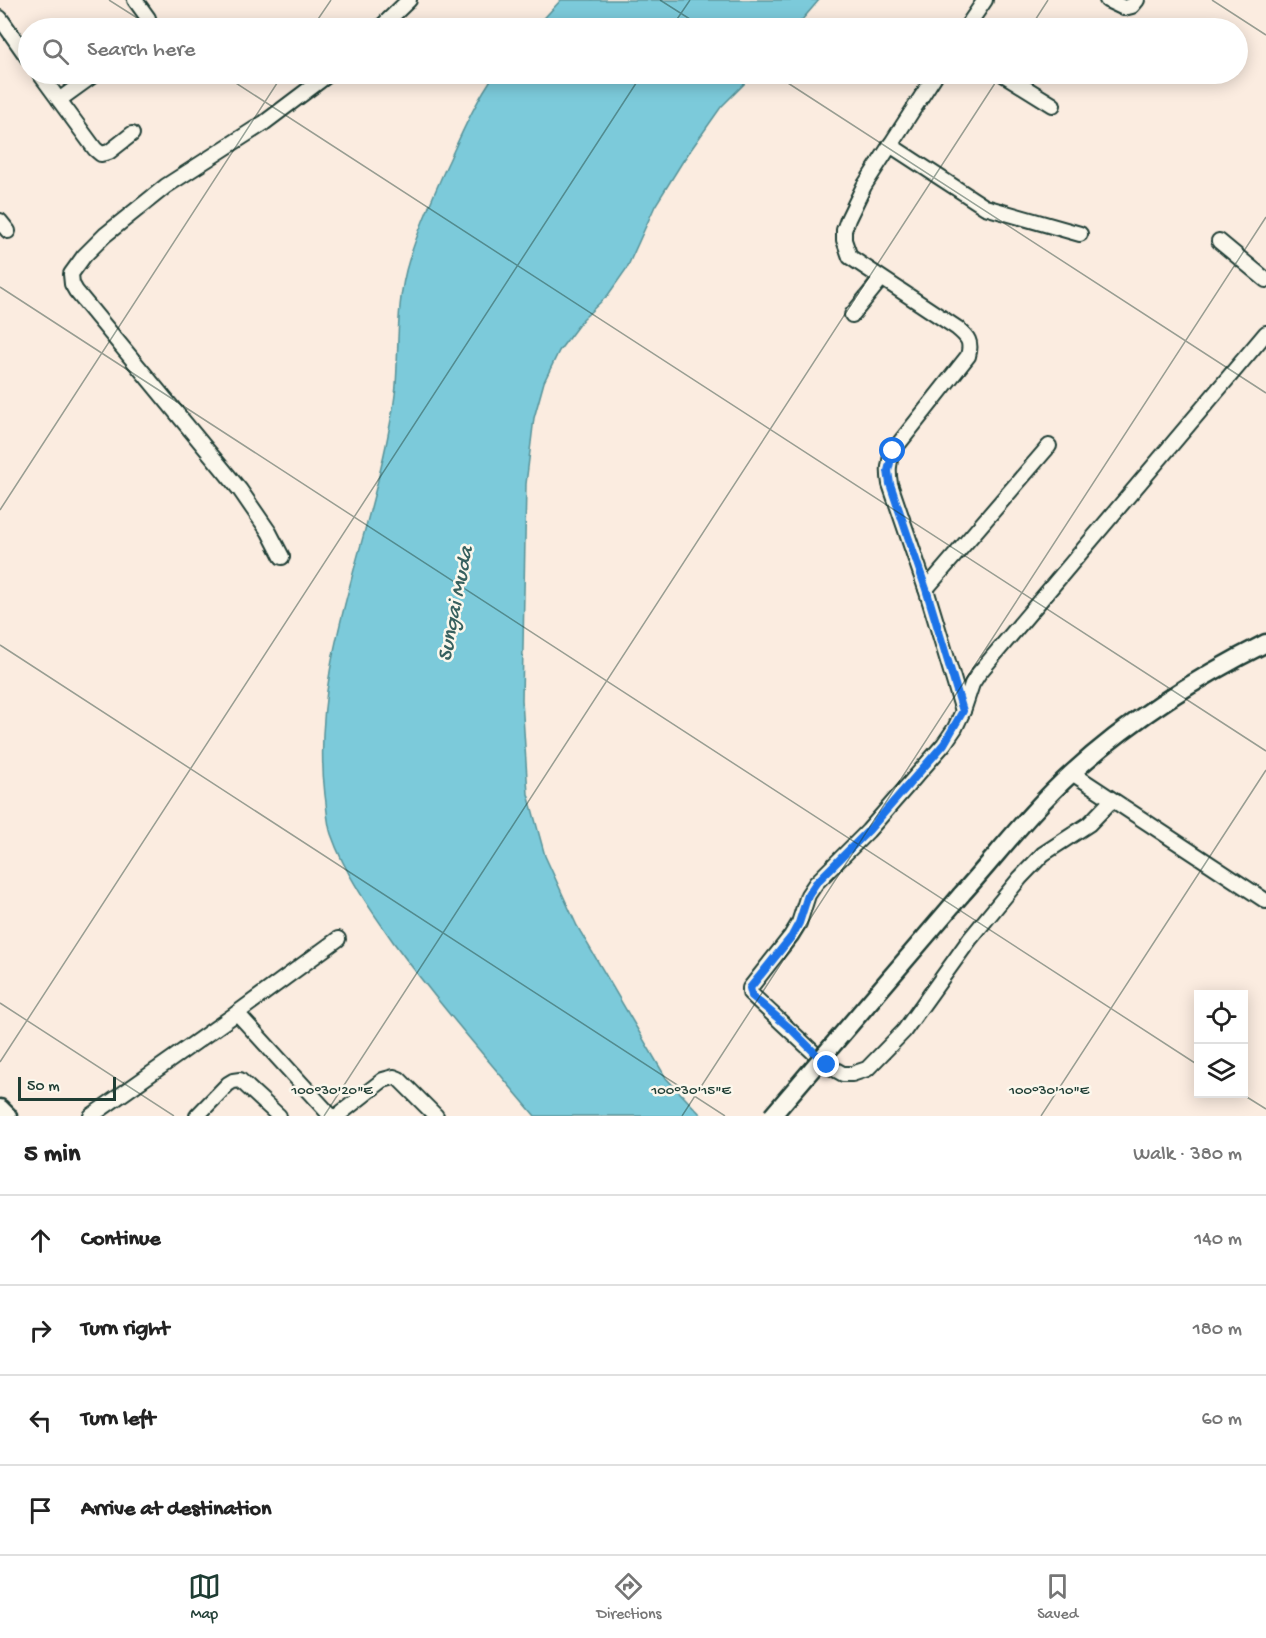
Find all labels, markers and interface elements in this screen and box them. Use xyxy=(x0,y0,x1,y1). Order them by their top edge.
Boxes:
search box xyxy=(18,18,1248,84)
icon: search xyxy=(39,35,72,68)
text: Search here xyxy=(87,38,195,64)
route start xyxy=(879,437,905,463)
water label: Sungai Muda xyxy=(433,543,481,664)
map controls xyxy=(1194,990,1248,1098)
button: locate xyxy=(1194,990,1248,1044)
button: layers xyxy=(1194,1044,1248,1098)
route end xyxy=(813,1051,839,1077)
scale bar xyxy=(18,1074,116,1102)
text: 50 m xyxy=(27,1078,60,1097)
text: 100°30'20"E xyxy=(290,1082,373,1100)
text: 100°30'15"E xyxy=(650,1082,731,1100)
text: 100°30'10"E xyxy=(1008,1082,1090,1100)
text: 5 min xyxy=(24,1140,80,1171)
text: Walk · 380 m xyxy=(1133,1144,1242,1167)
icon: ahead xyxy=(24,1224,57,1257)
text: Continue xyxy=(81,1227,161,1253)
text: 140 m xyxy=(1194,1229,1242,1252)
icon: right xyxy=(24,1314,57,1347)
text: Turn right xyxy=(81,1317,169,1343)
text: 180 m xyxy=(1193,1319,1242,1342)
icon: left xyxy=(24,1404,57,1437)
text: Turn left xyxy=(81,1407,155,1433)
text: 60 m xyxy=(1202,1409,1242,1432)
icon: arrive xyxy=(24,1494,57,1527)
text: Arrive at destination xyxy=(81,1497,271,1523)
tab: Map xyxy=(188,1570,221,1625)
tab: Directions xyxy=(596,1570,662,1625)
tab: Saved xyxy=(1037,1570,1078,1625)

